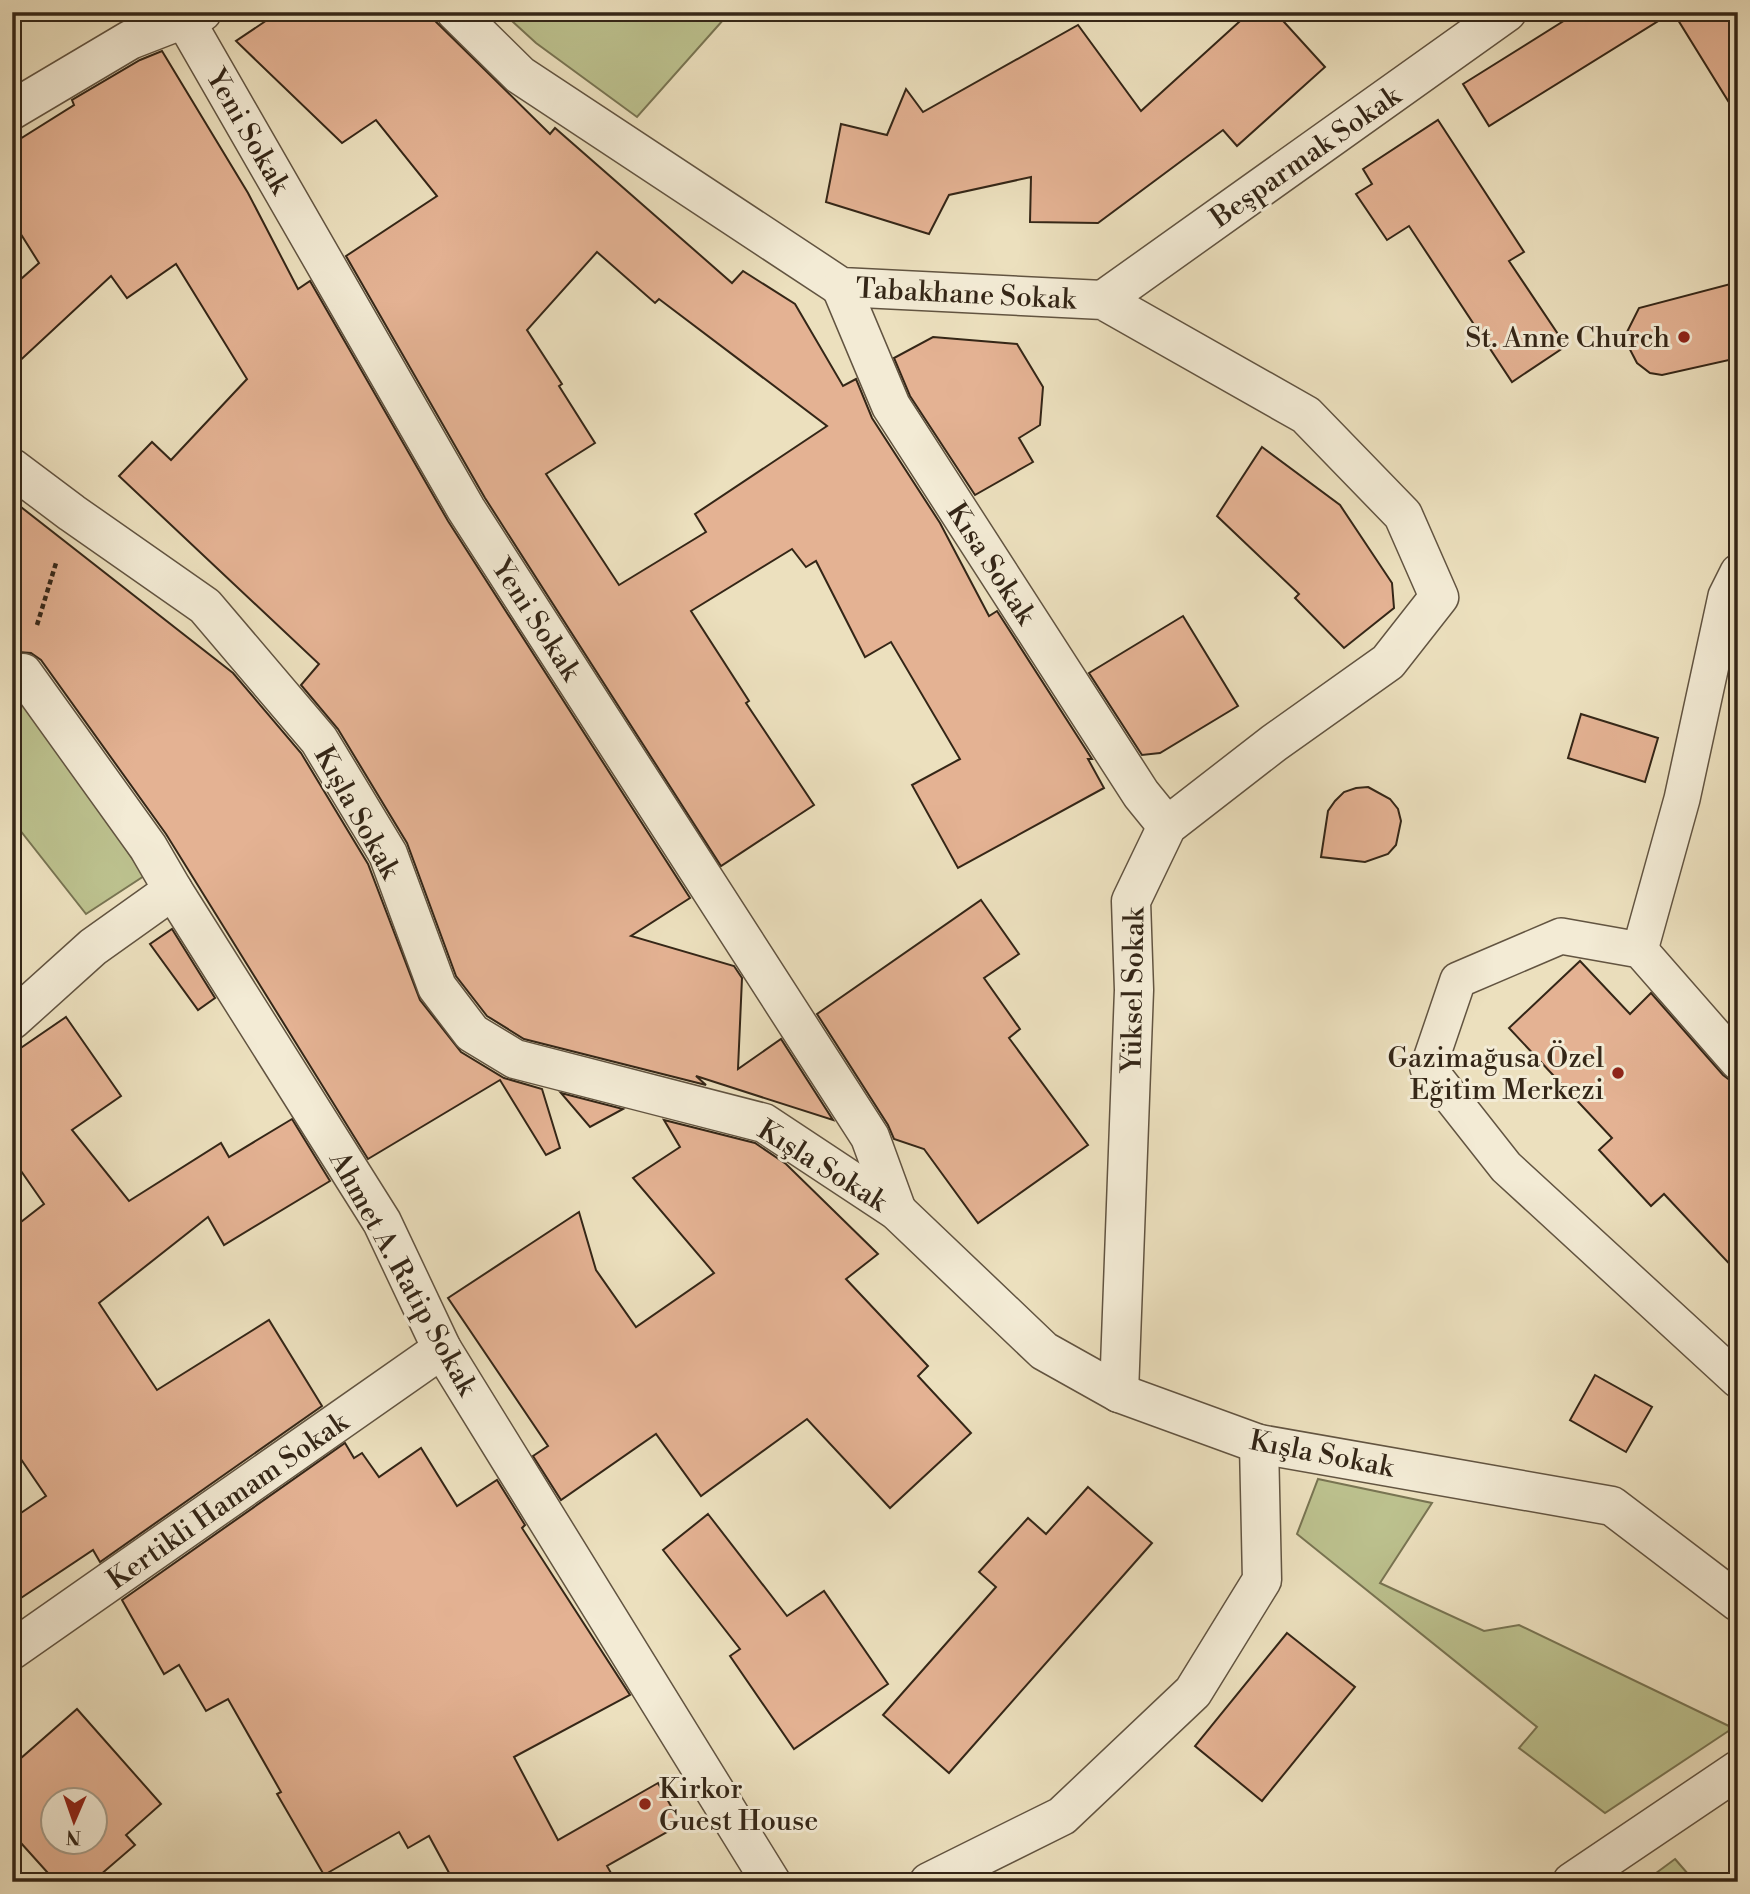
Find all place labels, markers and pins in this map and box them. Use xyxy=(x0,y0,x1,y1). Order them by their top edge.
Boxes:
place label: St. Anne Church xyxy=(1465,321,1670,356)
marker: St. Anne Church xyxy=(1676,329,1692,345)
place label: Gazimağusa Özel Eğitim Merkezi xyxy=(1387,1040,1604,1108)
marker: Gazimağusa Özel Eğitim Merkezi xyxy=(1610,1065,1626,1081)
place label: Kirkor Guest House xyxy=(659,1772,818,1839)
marker: Kirkor Guest House xyxy=(637,1796,653,1812)

